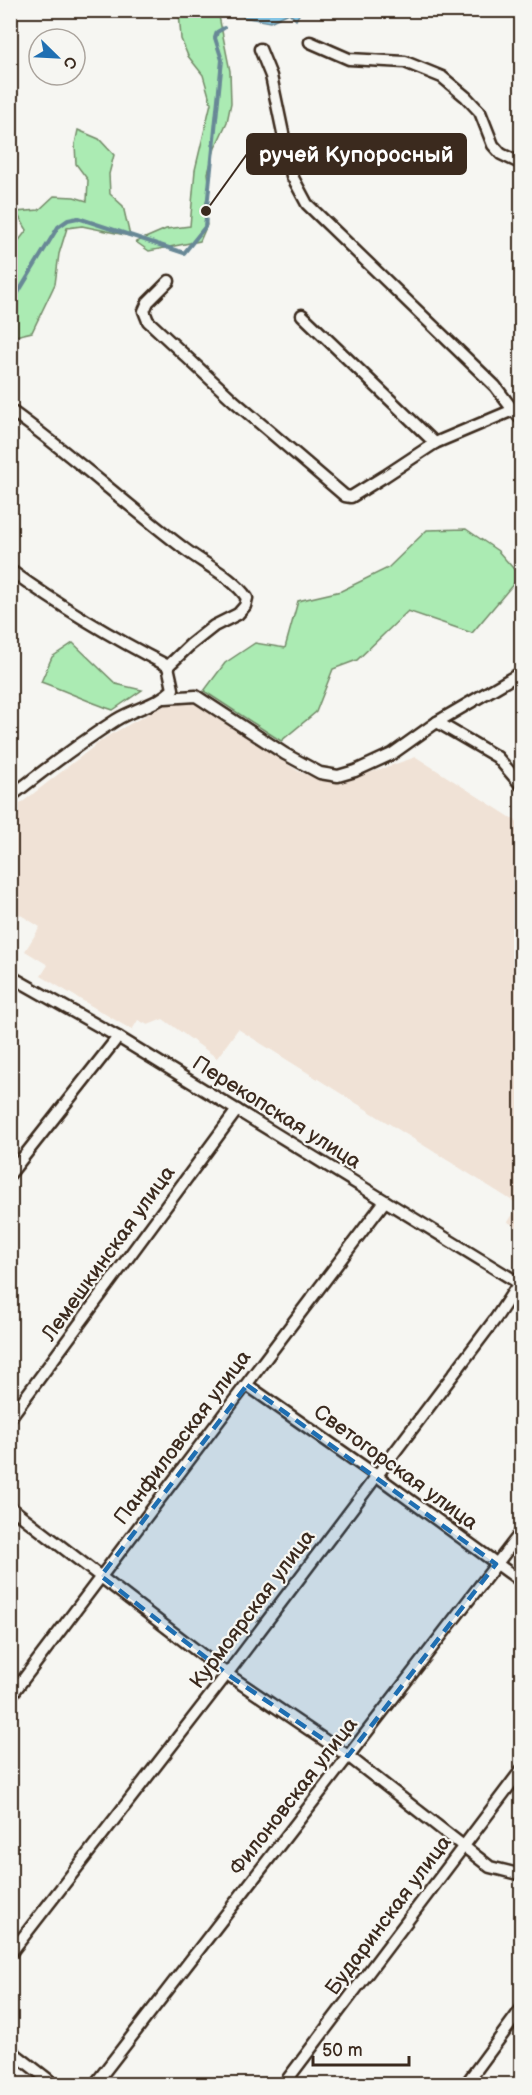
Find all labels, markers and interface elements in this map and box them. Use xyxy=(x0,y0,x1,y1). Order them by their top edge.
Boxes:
north arrow xyxy=(27,27,87,87)
text: С xyxy=(58,54,80,71)
callout: ручей Купоросный xyxy=(247,134,466,174)
text: ручей Купоросный xyxy=(259,142,453,169)
street label: Перекопская улица xyxy=(188,1050,366,1175)
street label: Лемешкинская улица xyxy=(36,1160,181,1347)
street label: Панфиловская улица xyxy=(109,1345,257,1530)
street label: Светогорская улица xyxy=(309,1399,483,1536)
street label: Курмоярская улица xyxy=(185,1525,321,1694)
street label: Филоновская улица xyxy=(224,1712,363,1880)
street label: Бударинская улица xyxy=(320,1830,457,2000)
scale bar xyxy=(313,2029,409,2067)
text: 50 m xyxy=(322,2040,363,2061)

